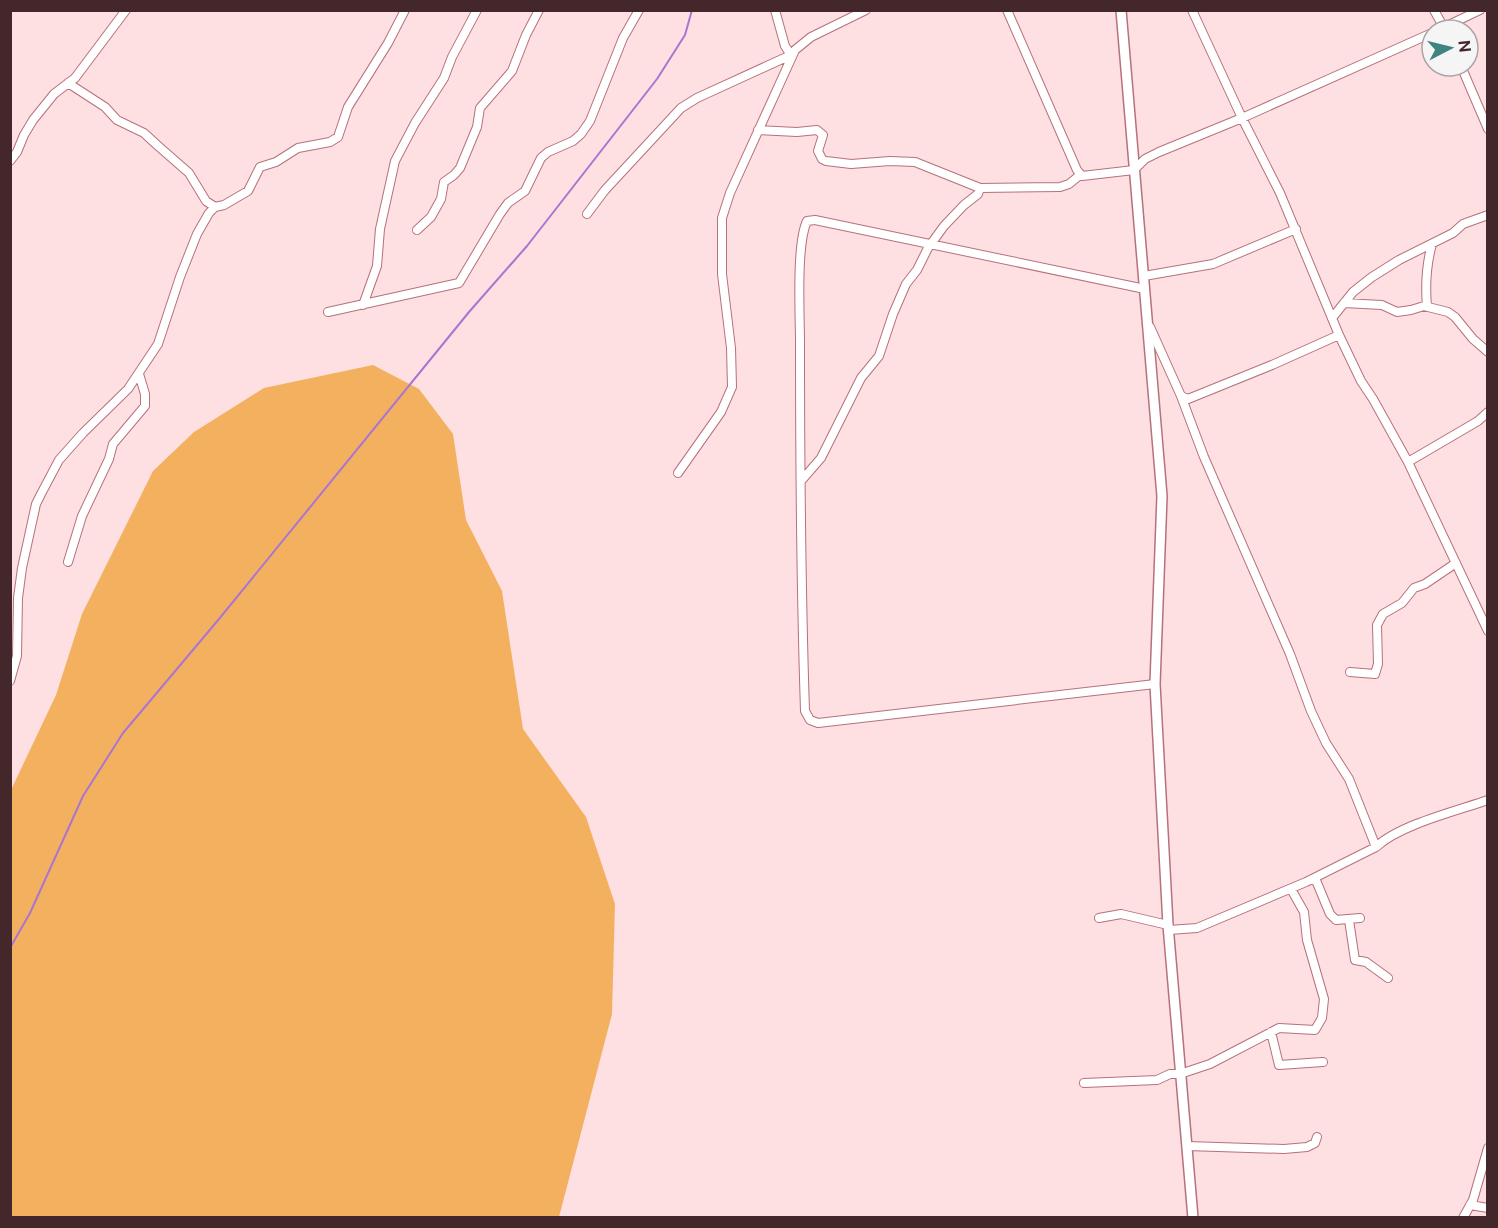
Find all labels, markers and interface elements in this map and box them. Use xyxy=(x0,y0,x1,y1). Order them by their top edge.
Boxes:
north arrow xyxy=(1420,18,1480,78)
text: N xyxy=(1454,39,1475,54)

